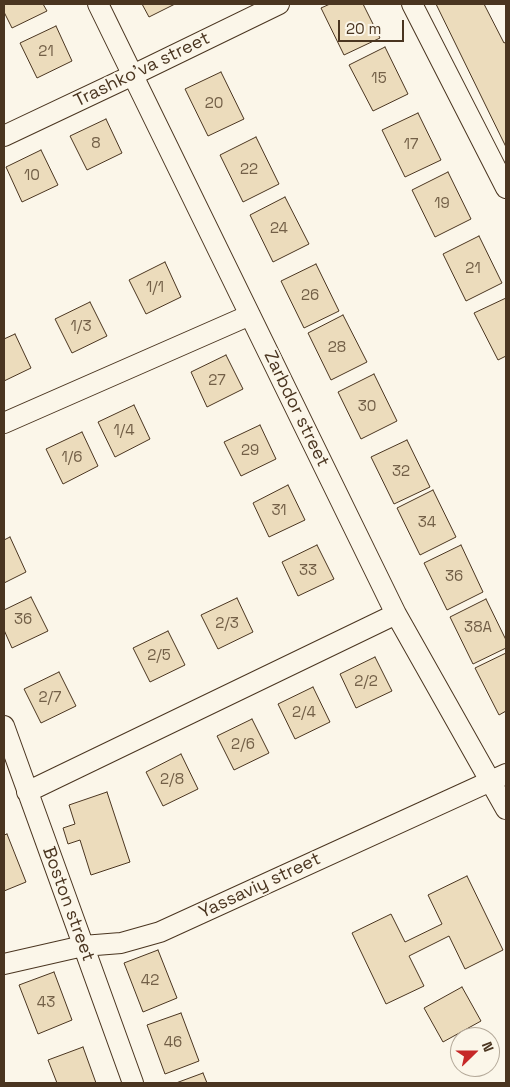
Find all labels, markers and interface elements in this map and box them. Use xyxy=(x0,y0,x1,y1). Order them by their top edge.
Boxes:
scale bar xyxy=(340,10,406,42)
text: 20 m xyxy=(346,19,381,38)
street label: Trashko'va street xyxy=(71,28,213,112)
house number: 21 xyxy=(38,43,54,61)
house number: 15 xyxy=(371,70,387,88)
house number: 20 xyxy=(205,95,223,113)
house number: 8 xyxy=(91,135,101,153)
house number: 17 xyxy=(404,136,418,154)
house number: 22 xyxy=(240,161,258,179)
house number: 10 xyxy=(24,167,40,185)
house number: 19 xyxy=(434,195,450,213)
house number: 24 xyxy=(270,220,288,238)
house number: 21 xyxy=(465,260,481,278)
house number: 1/1 xyxy=(146,279,164,297)
house number: 26 xyxy=(301,287,319,305)
house number: 1/3 xyxy=(71,318,91,336)
house number: 28 xyxy=(328,339,346,357)
street label: Zarbdor street xyxy=(259,347,333,471)
house number: 27 xyxy=(208,372,226,390)
house number: 30 xyxy=(358,398,376,416)
house number: 1/4 xyxy=(113,422,135,440)
house number: 29 xyxy=(241,442,259,460)
house number: 1/6 xyxy=(62,449,82,467)
house number: 32 xyxy=(392,463,410,481)
house number: 31 xyxy=(271,502,287,520)
house number: 34 xyxy=(418,514,436,532)
house number: 33 xyxy=(299,562,317,580)
house number: 36 xyxy=(445,568,463,586)
house number: 36 xyxy=(14,611,32,629)
house number: 2/3 xyxy=(215,615,239,633)
house number: 38A xyxy=(464,619,492,637)
house number: 2/5 xyxy=(147,647,171,665)
house number: 2/2 xyxy=(354,673,378,691)
house number: 2/7 xyxy=(38,689,62,707)
house number: 2/4 xyxy=(292,704,316,722)
house number: 2/6 xyxy=(231,736,255,754)
house number: 2/8 xyxy=(160,771,184,789)
street label: Boston street xyxy=(37,844,99,964)
street label: Yassaviy street xyxy=(196,848,324,924)
house number: 42 xyxy=(141,972,159,990)
house number: 43 xyxy=(37,994,55,1012)
north arrow xyxy=(450,1027,500,1077)
house number: 46 xyxy=(164,1034,182,1052)
text: N xyxy=(478,1039,498,1054)

